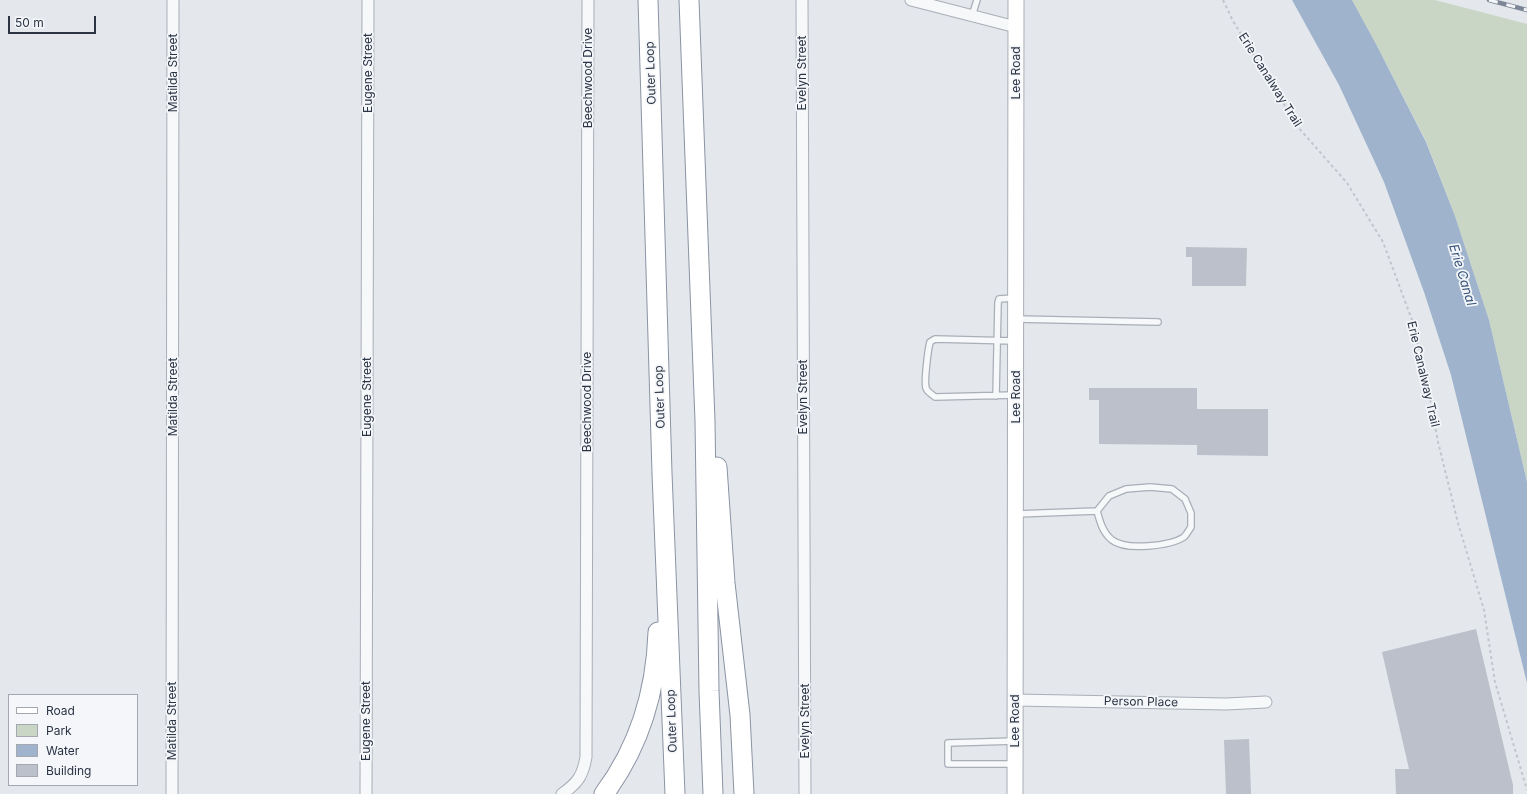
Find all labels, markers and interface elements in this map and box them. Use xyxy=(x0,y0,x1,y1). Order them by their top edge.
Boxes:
scale bar xyxy=(10,8,98,34)
text: 50 m xyxy=(15,15,44,30)
street label: Beechwood Drive xyxy=(581,28,595,128)
street label: Erie Canalway Trail xyxy=(1235,30,1305,130)
street label: Eugene Street xyxy=(361,33,375,113)
street label: Matilda Street xyxy=(166,34,180,112)
street label: Evelyn Street xyxy=(795,36,809,110)
street label: Outer Loop xyxy=(643,41,659,105)
street label: Lee Road xyxy=(1009,46,1023,100)
water label: Erie Canal xyxy=(1445,242,1479,308)
street label: Erie Canalway Trail xyxy=(1404,320,1442,428)
street label: Beechwood Drive xyxy=(580,352,594,452)
street label: Eugene Street xyxy=(360,357,374,437)
street label: Matilda Street xyxy=(166,358,180,436)
street label: Evelyn Street xyxy=(796,360,810,434)
street label: Outer Loop xyxy=(652,365,668,429)
street label: Lee Road xyxy=(1009,370,1023,424)
street label: Eugene Street xyxy=(359,681,373,761)
street label: Matilda Street xyxy=(165,682,179,760)
street label: Evelyn Street xyxy=(798,684,812,758)
street label: Outer Loop xyxy=(664,689,680,753)
legend xyxy=(8,694,138,786)
street label: Lee Road xyxy=(1008,694,1022,748)
street label: Person Place xyxy=(1104,694,1178,710)
text: Road xyxy=(46,703,75,718)
text: Park xyxy=(46,723,72,738)
text: Water xyxy=(46,743,79,758)
text: Building xyxy=(46,763,91,778)

